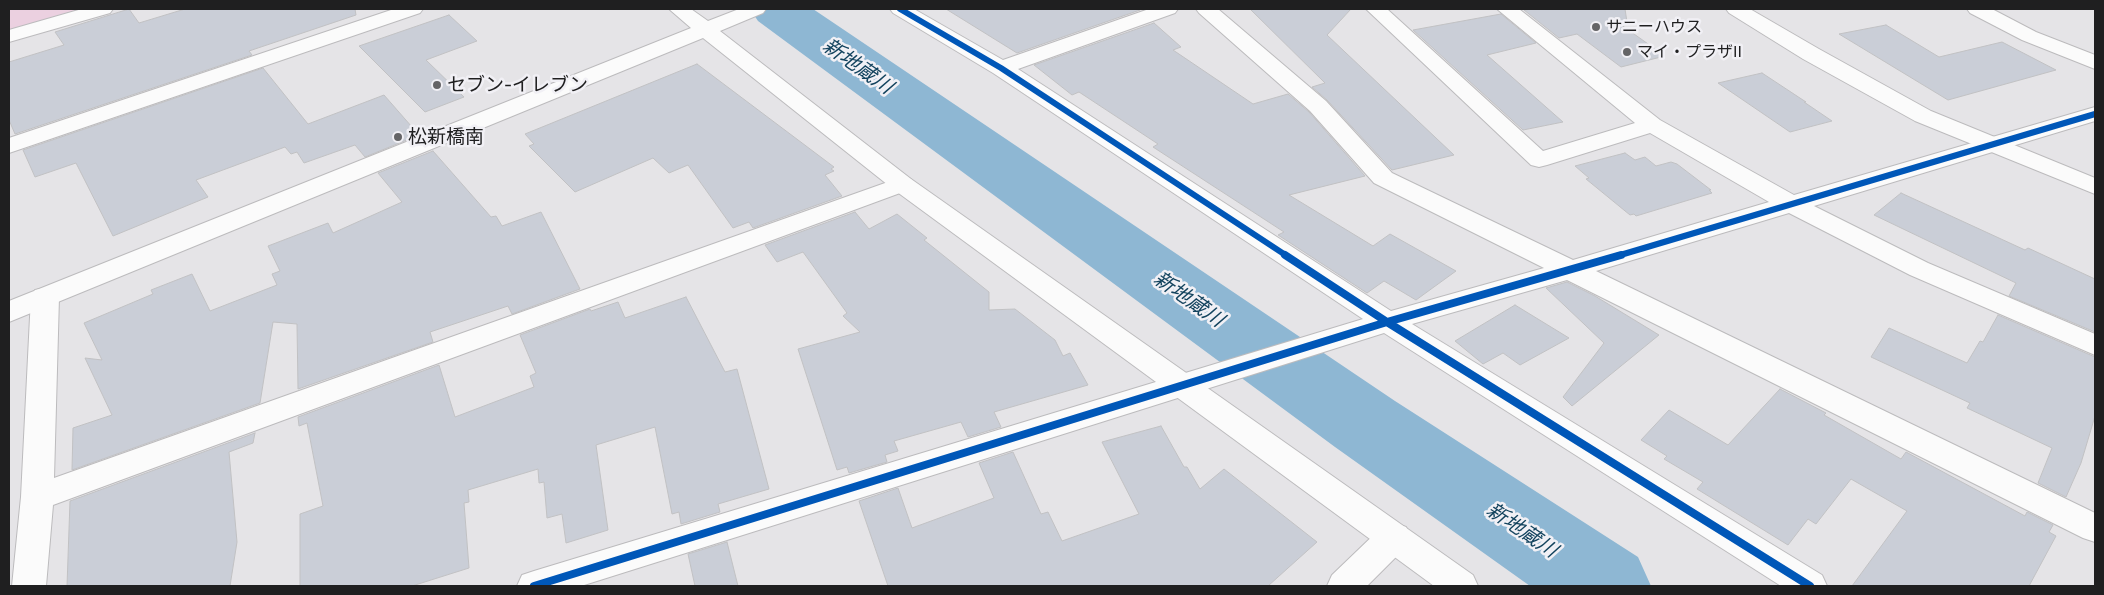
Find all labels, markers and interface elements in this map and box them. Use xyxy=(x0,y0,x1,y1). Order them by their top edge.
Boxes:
place label: サニーハウス xyxy=(1606,17,1702,37)
marker: サニーハウス xyxy=(1590,21,1602,33)
water label: 新地蔵川 xyxy=(818,33,898,99)
place label: マイ・プラザII xyxy=(1637,42,1742,62)
marker: マイ・プラザII xyxy=(1621,46,1633,58)
place label: セブン-イレブン xyxy=(447,74,588,96)
marker: セブン-イレブン xyxy=(431,79,443,91)
place label: 松新橋南 xyxy=(408,126,484,148)
marker: 松新橋南 xyxy=(392,131,404,143)
water label: 新地蔵川 xyxy=(1149,266,1229,332)
water label: 新地蔵川 xyxy=(1482,498,1562,562)

